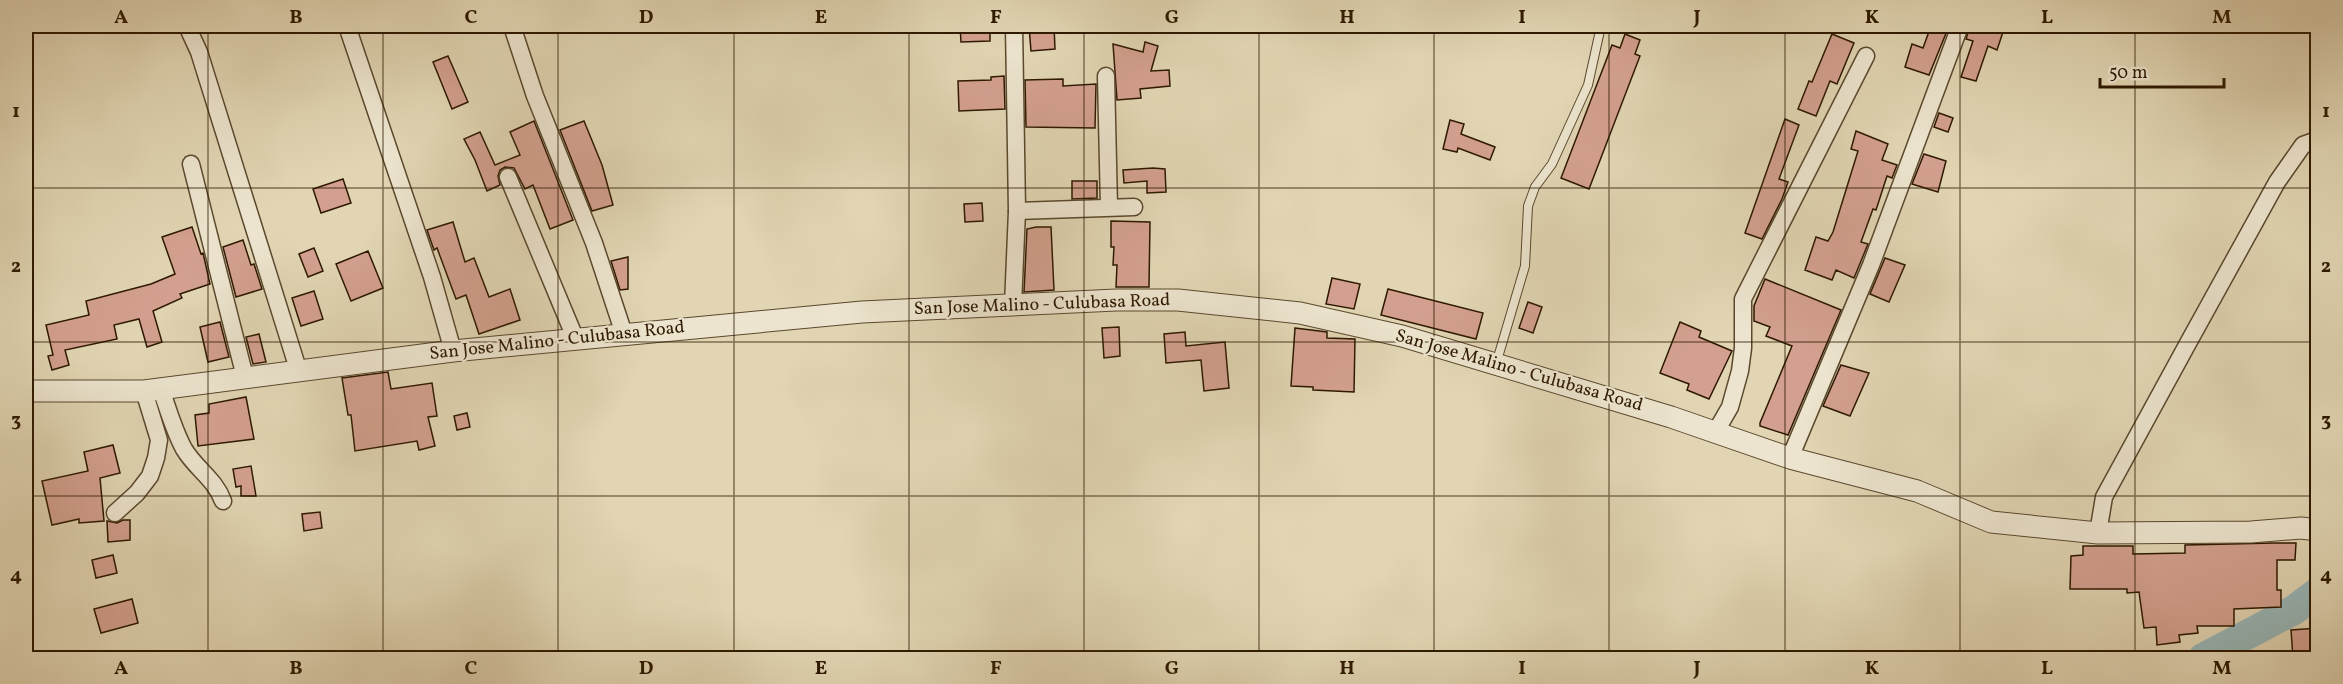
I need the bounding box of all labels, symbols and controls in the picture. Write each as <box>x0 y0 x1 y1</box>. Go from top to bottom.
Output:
text: A <box>114 4 128 32</box>
text: B <box>289 4 303 32</box>
text: C <box>465 4 478 32</box>
text: D <box>639 4 653 32</box>
text: E <box>815 4 827 32</box>
text: F <box>990 4 1002 32</box>
text: G <box>1165 4 1179 32</box>
text: H <box>1339 4 1355 32</box>
text: I <box>1518 4 1526 32</box>
text: J <box>1692 4 1701 32</box>
text: K <box>1865 4 1880 32</box>
text: L <box>2041 4 2053 32</box>
text: M <box>2212 4 2232 32</box>
scale bar <box>2100 51 2224 89</box>
text: 50 m <box>2109 61 2148 86</box>
text: 1 <box>12 98 20 126</box>
text: 1 <box>2322 98 2330 126</box>
text: 2 <box>11 253 21 281</box>
text: 2 <box>2321 253 2331 281</box>
street label: San Jose Malino - Culubasa Road <box>913 288 1171 322</box>
street label: San Jose Malino - Culubasa Road <box>428 315 686 367</box>
street label: San Jose Malino - Culubasa Road <box>1392 324 1646 418</box>
text: 3 <box>11 407 21 435</box>
text: 3 <box>2321 407 2331 435</box>
text: 4 <box>10 562 22 590</box>
text: 4 <box>2320 562 2332 590</box>
text: A <box>114 655 128 683</box>
text: B <box>289 655 303 683</box>
text: C <box>465 655 478 683</box>
text: D <box>639 655 653 683</box>
text: E <box>815 655 827 683</box>
text: F <box>990 655 1002 683</box>
text: G <box>1165 655 1179 683</box>
text: H <box>1339 655 1355 683</box>
text: I <box>1518 655 1526 683</box>
text: J <box>1692 655 1701 683</box>
text: K <box>1865 655 1880 683</box>
text: L <box>2041 655 2053 683</box>
text: M <box>2212 655 2232 683</box>

